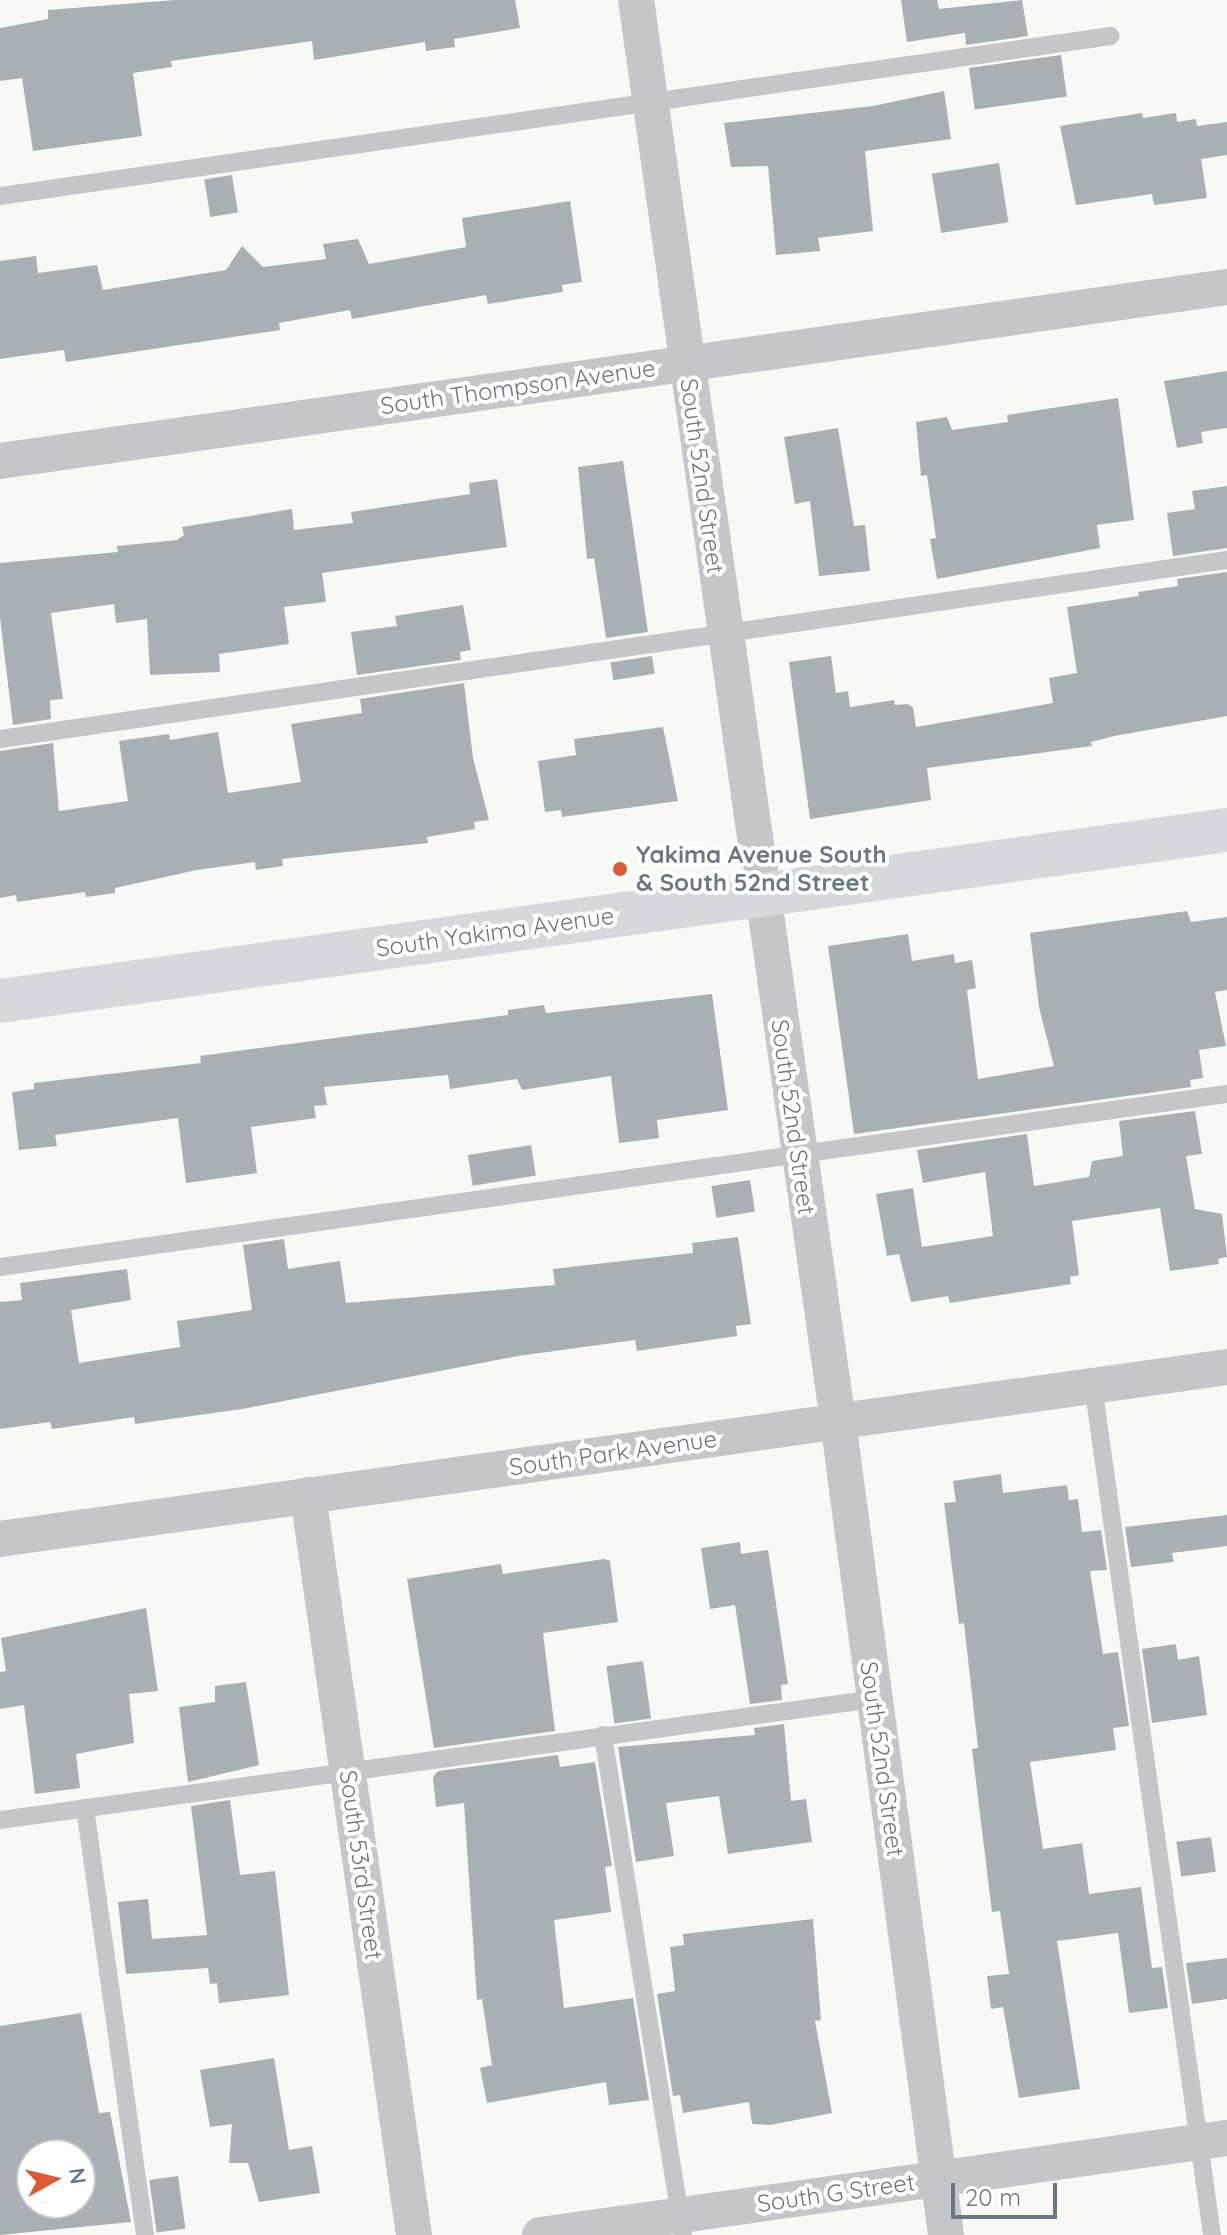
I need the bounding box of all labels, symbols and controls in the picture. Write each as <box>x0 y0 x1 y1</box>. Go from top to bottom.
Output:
street label: South Thompson Avenue <box>379 353 657 421</box>
street label: South 52nd Street <box>674 377 730 575</box>
place label: Yakima Avenue South & South 52nd Street <box>636 841 887 897</box>
marker: Yakima Avenue South & South 52nd Street <box>611 860 629 878</box>
street label: South Yakima Avenue <box>374 901 616 963</box>
street label: South 52nd Street <box>765 1018 821 1216</box>
street label: South Park Avenue <box>507 1424 719 1482</box>
street label: South 52nd Street <box>854 1660 910 1858</box>
street label: South 53rd Street <box>333 1768 389 1962</box>
north arrow <box>16 2139 96 2219</box>
text: N <box>63 2166 93 2186</box>
scale bar <box>955 2167 1061 2217</box>
street label: South G Street <box>755 2168 917 2218</box>
text: 20 m <box>965 2182 1021 2212</box>

